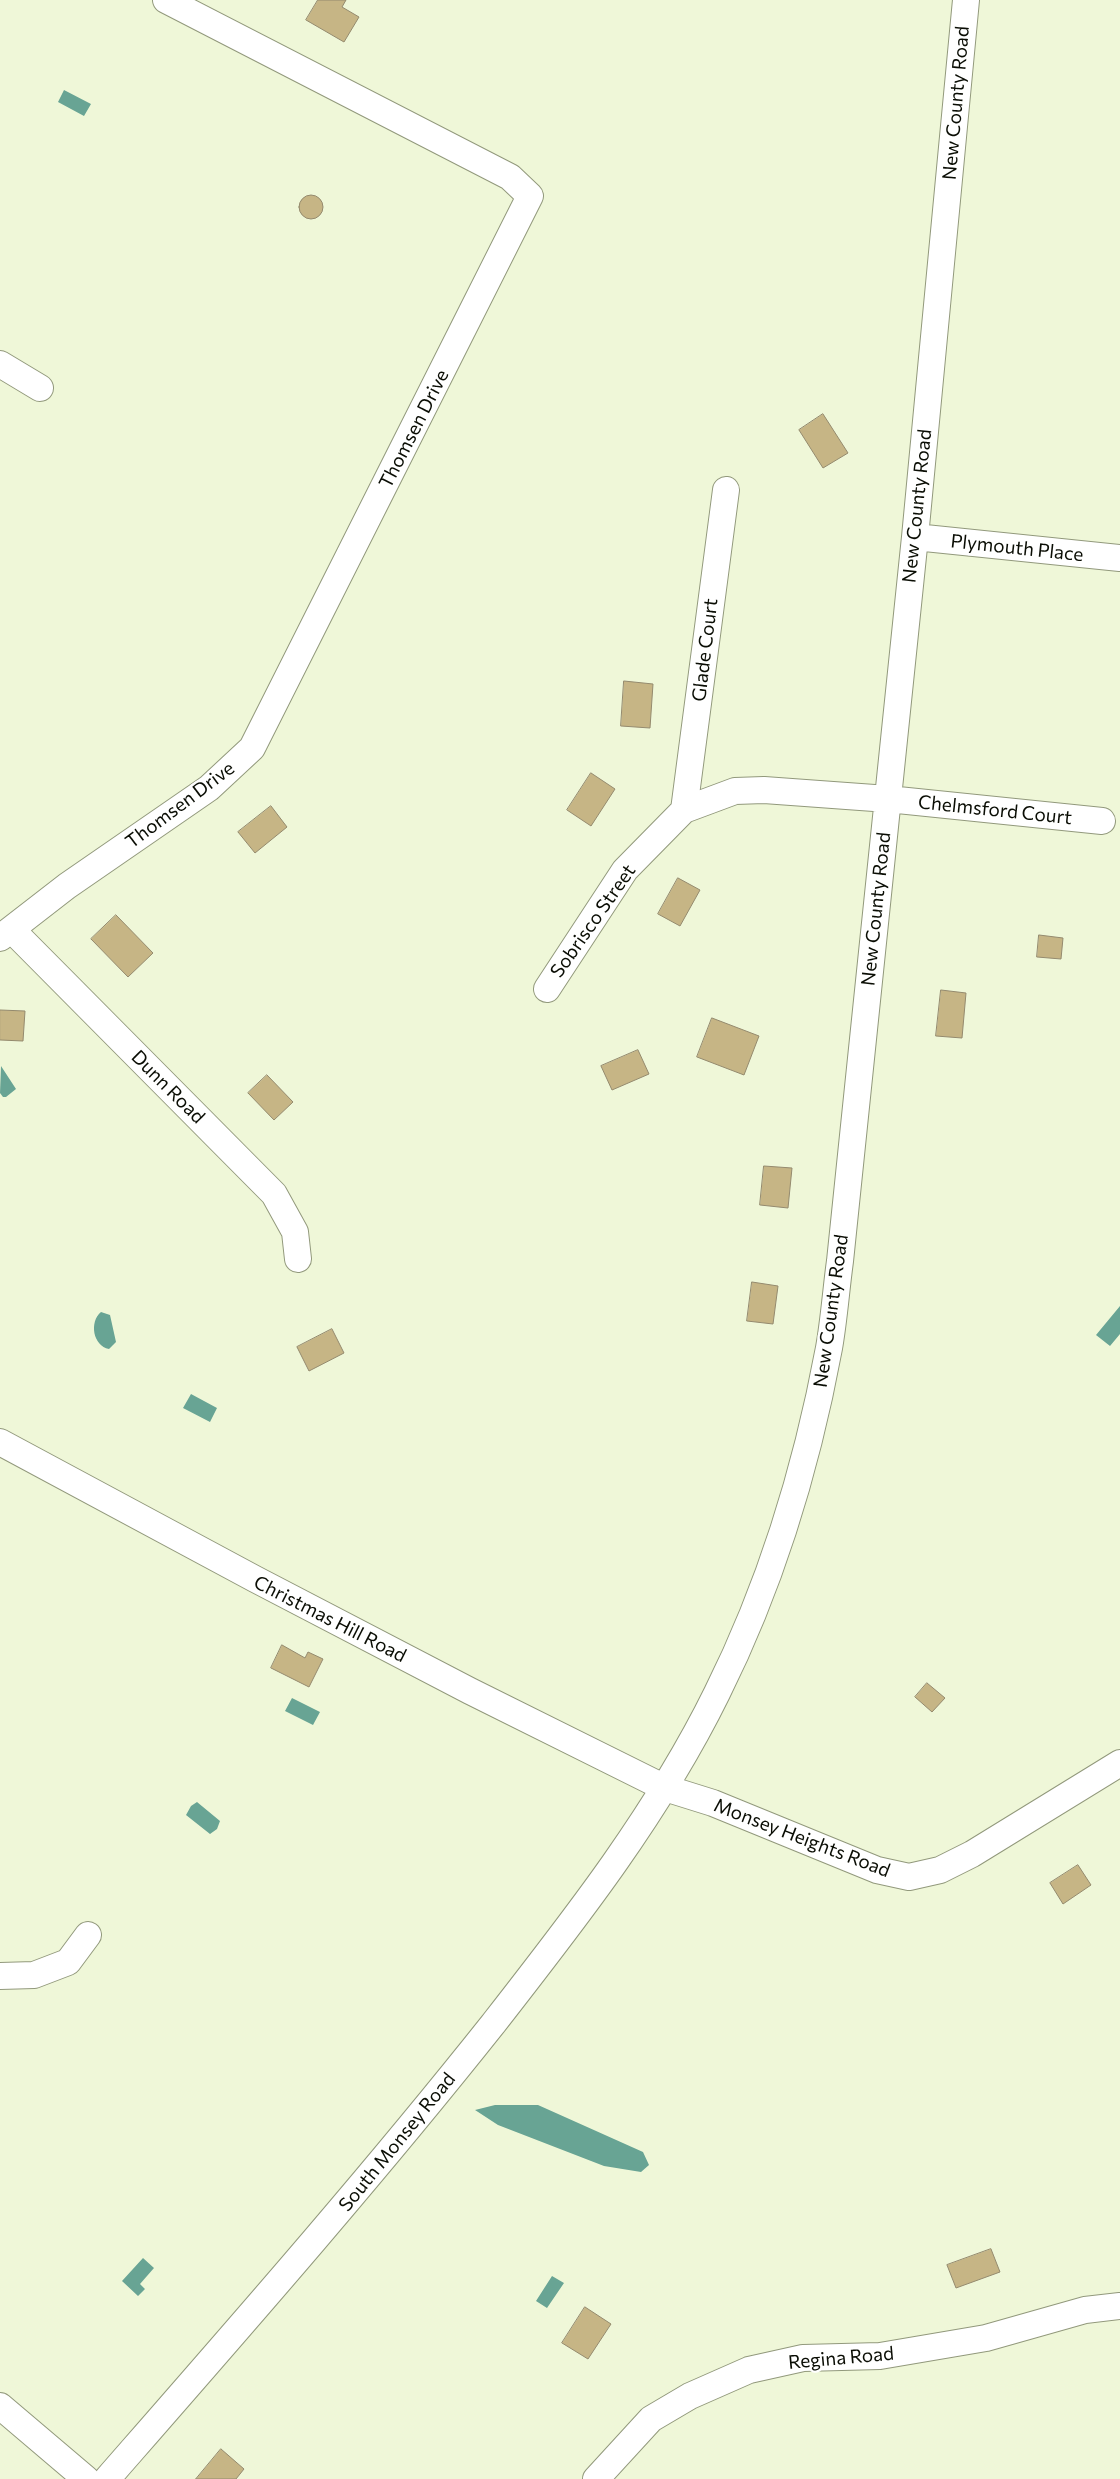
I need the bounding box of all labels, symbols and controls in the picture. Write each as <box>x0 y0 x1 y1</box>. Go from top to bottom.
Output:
street label: New County Road <box>938 25 974 181</box>
street label: Thomsen Drive <box>374 366 454 492</box>
street label: New County Road <box>898 428 936 584</box>
street label: Plymouth Place <box>949 530 1085 566</box>
street label: Glade Court <box>687 597 723 703</box>
street label: Thomsen Drive <box>121 757 239 853</box>
street label: Chelmsford Court <box>917 791 1073 829</box>
street label: New County Road <box>857 831 895 987</box>
street label: Sobrisco Street <box>546 860 640 982</box>
street label: Dunn Road <box>127 1046 209 1128</box>
street label: New County Road <box>809 1233 853 1389</box>
street label: Christmas Hill Road <box>250 1571 410 1667</box>
street label: Monsey Heights Road <box>711 1794 893 1882</box>
street label: South Monsey Road <box>334 2068 460 2216</box>
street label: Regina Road <box>787 2342 895 2374</box>

